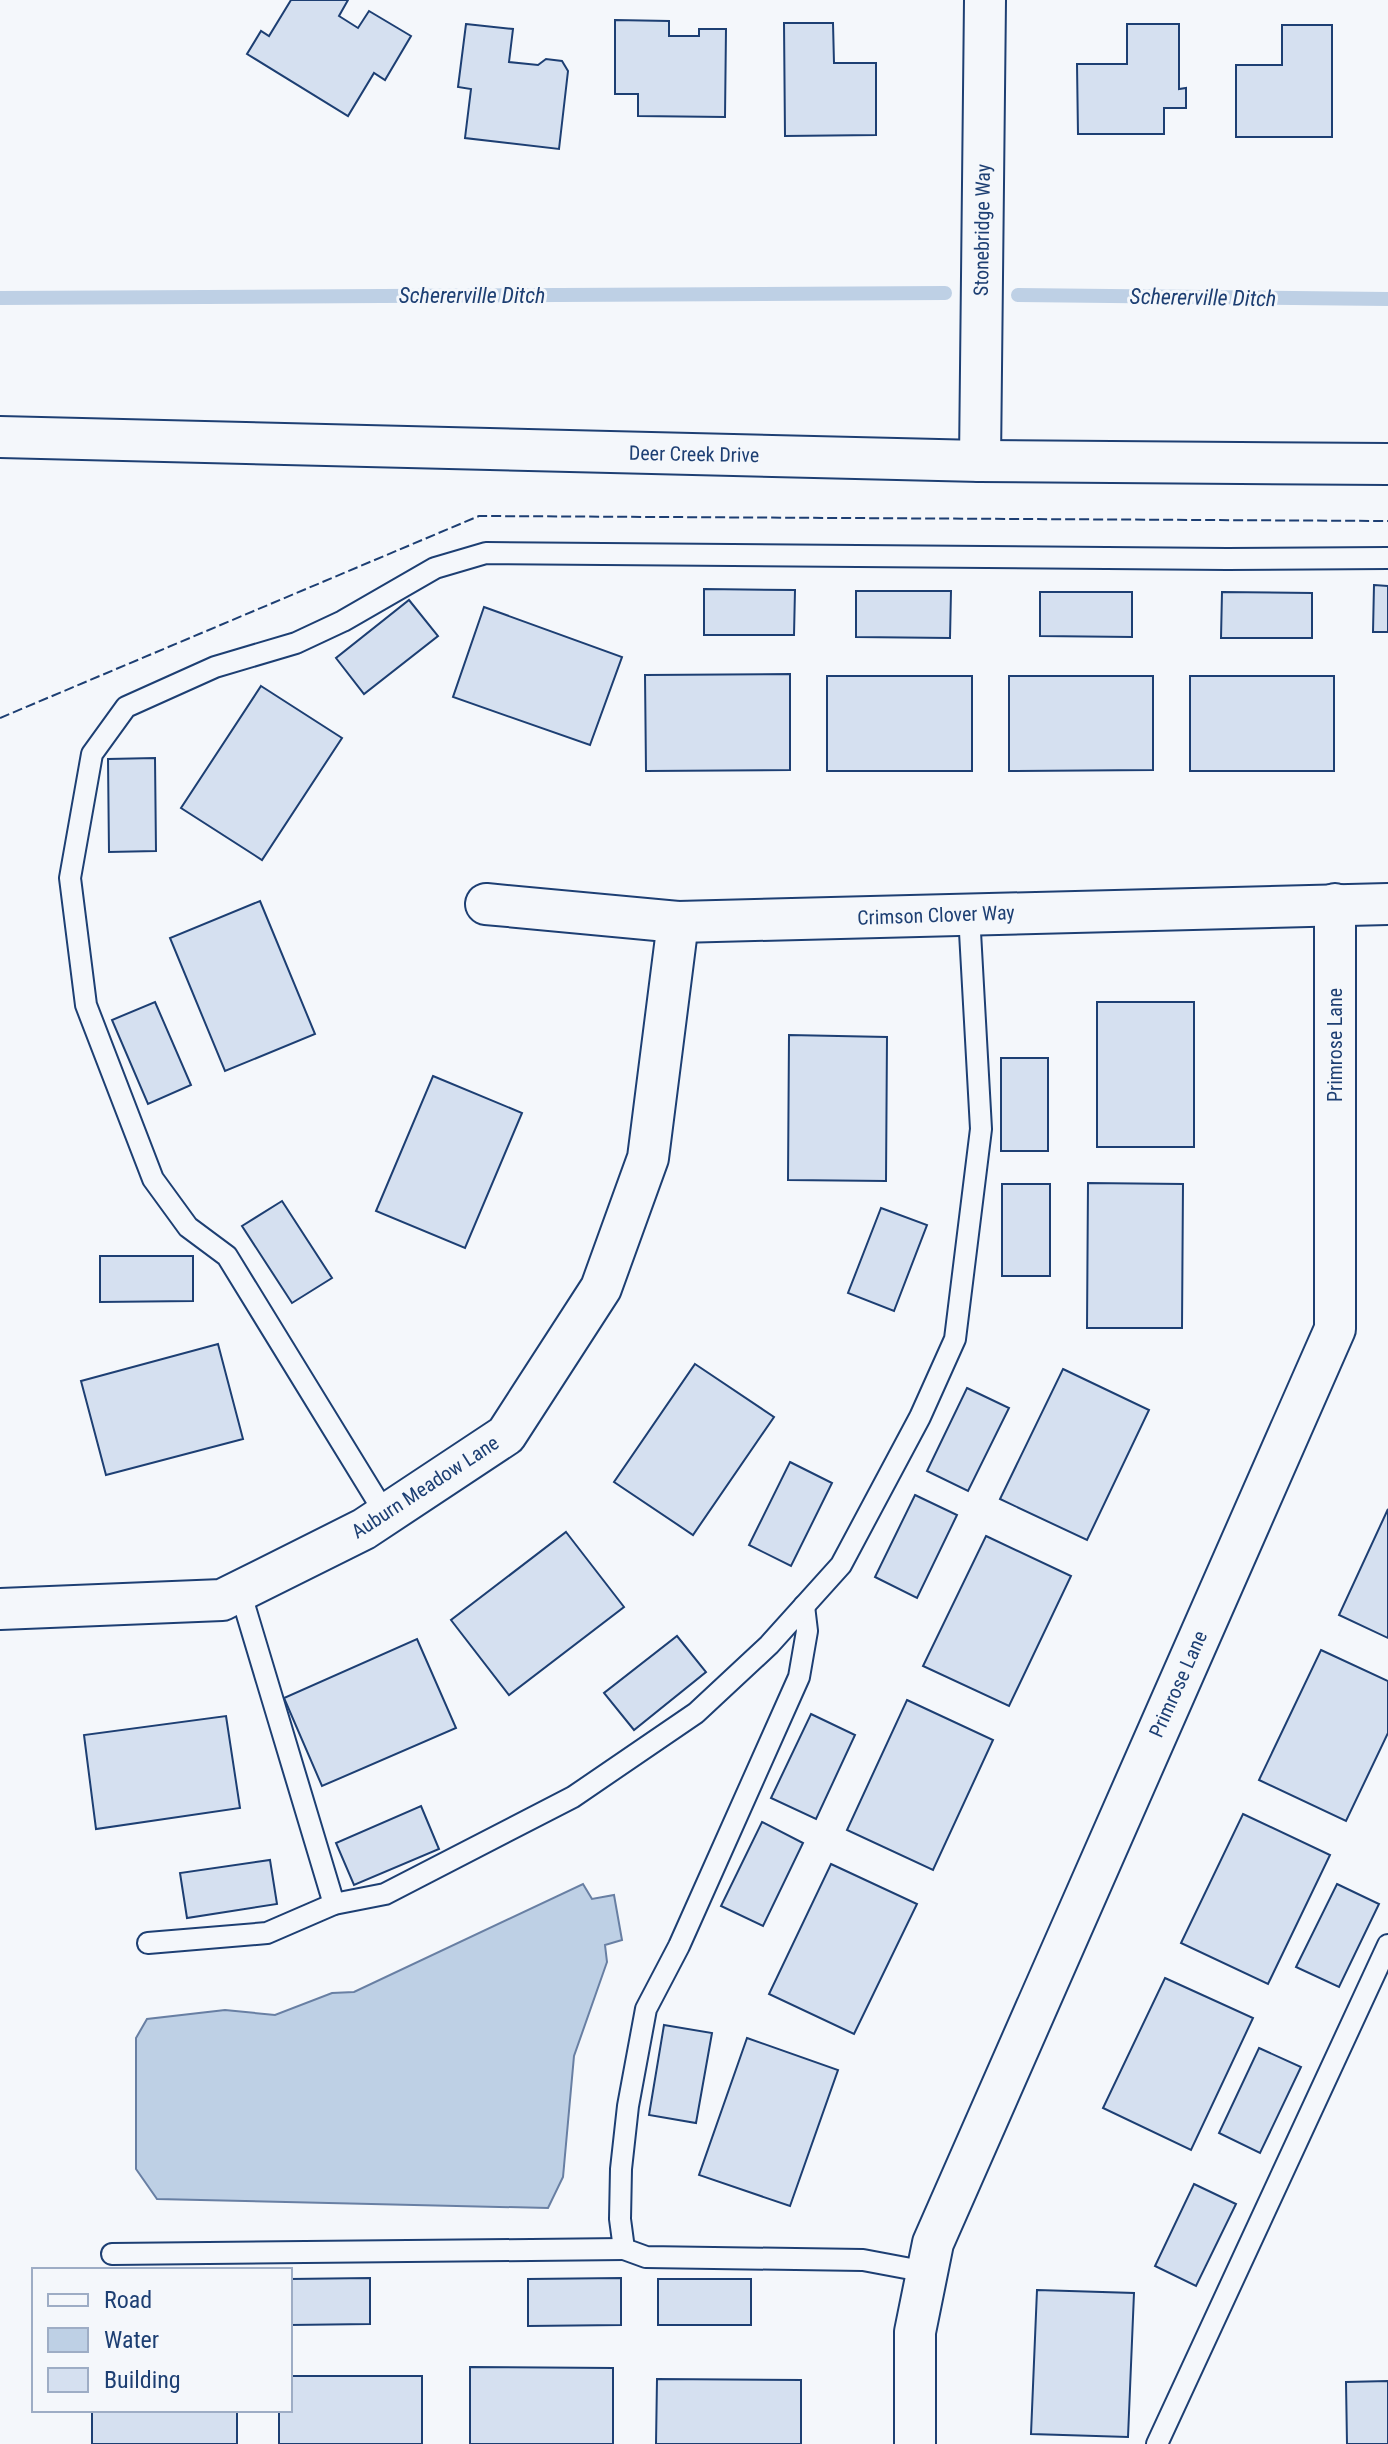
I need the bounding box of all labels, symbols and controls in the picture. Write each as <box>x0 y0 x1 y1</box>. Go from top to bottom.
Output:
street label: Stonebridge Way <box>969 164 995 296</box>
water label: Schererville Ditch <box>399 283 545 308</box>
water label: Schererville Ditch <box>1129 284 1277 311</box>
street label: Deer Creek Drive <box>629 441 759 467</box>
street label: Crimson Clover Way <box>857 900 1015 930</box>
street label: Primrose Lane <box>1323 988 1347 1102</box>
street label: Auburn Meadow Lane <box>347 1430 503 1544</box>
street label: Primrose Lane <box>1144 1627 1212 1741</box>
legend <box>32 2268 292 2412</box>
text: Road <box>104 2286 152 2314</box>
text: Water <box>104 2326 159 2354</box>
text: Building <box>104 2366 181 2394</box>

